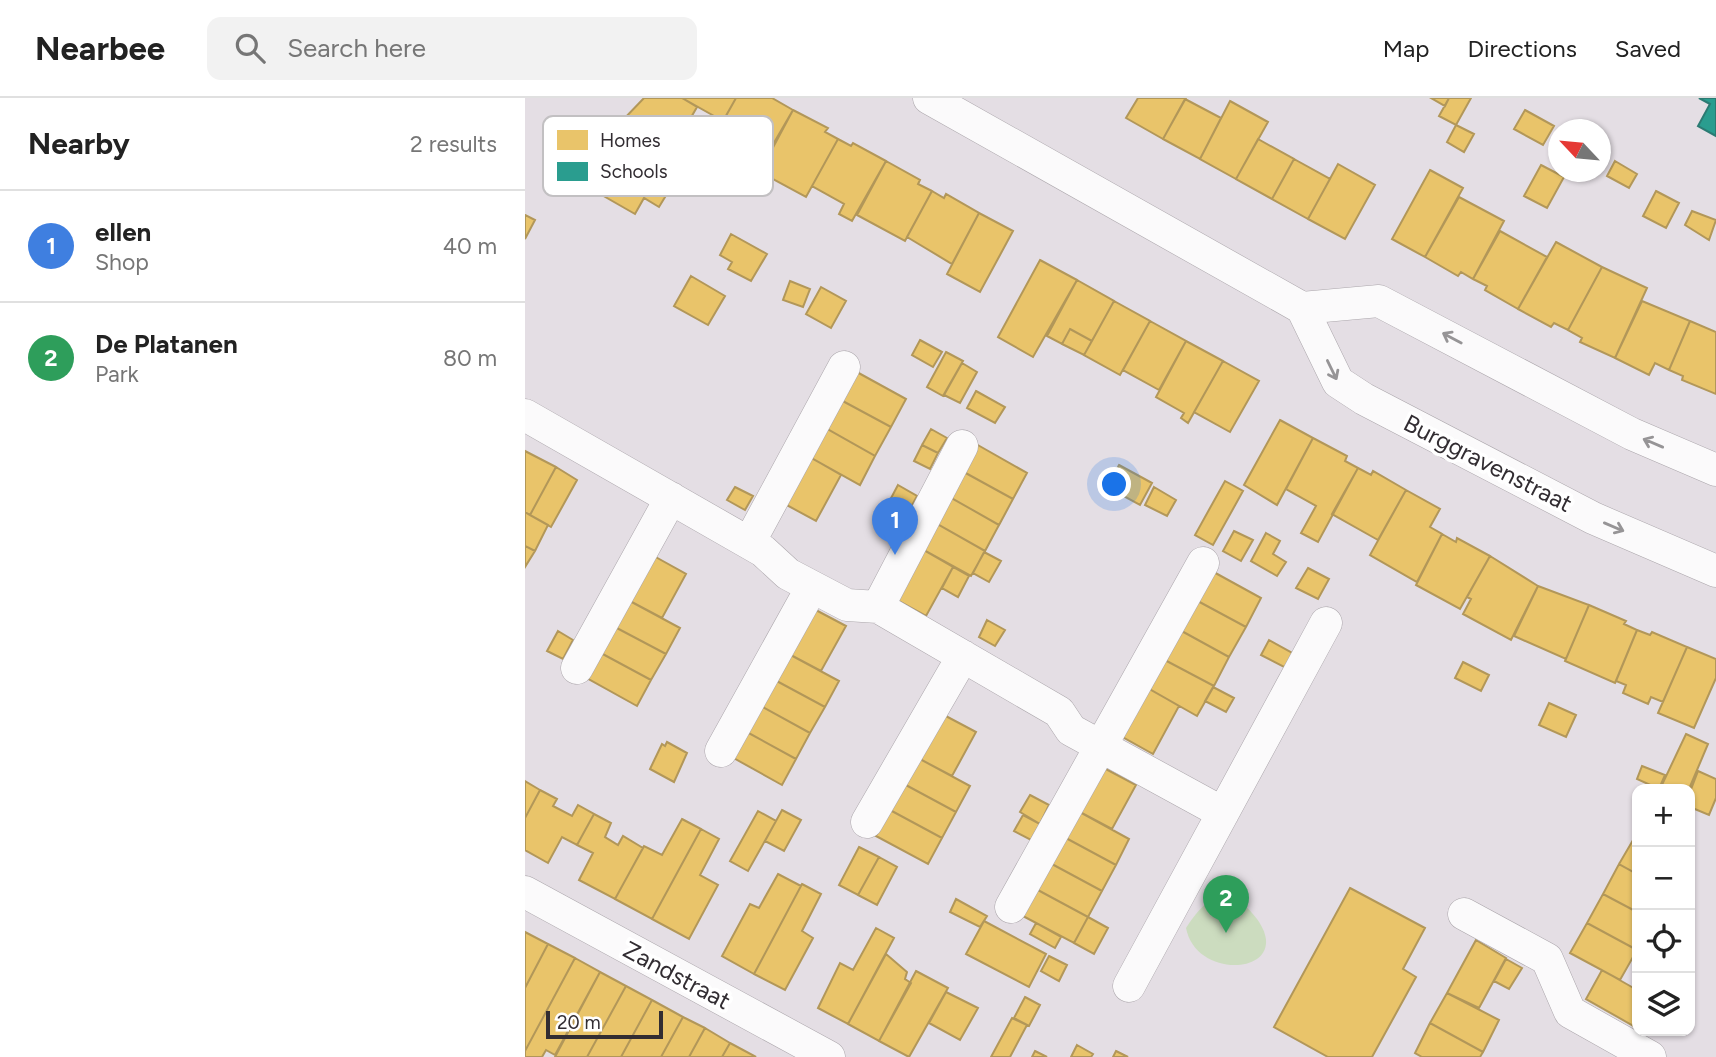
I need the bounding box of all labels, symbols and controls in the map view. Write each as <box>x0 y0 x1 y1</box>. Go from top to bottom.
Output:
search box <box>207 17 697 80</box>
text: Nearbee <box>35 29 165 68</box>
icon: search <box>231 29 269 67</box>
text: Search here <box>287 32 426 64</box>
text: Map <box>1383 34 1429 63</box>
text: Directions <box>1467 34 1577 63</box>
text: Saved <box>1615 34 1681 63</box>
legend <box>543 116 773 196</box>
north arrow <box>1548 119 1611 182</box>
text: Nearby <box>28 125 130 162</box>
text: Homes <box>600 129 661 152</box>
text: 2 results <box>410 130 497 158</box>
text: Schools <box>600 160 668 183</box>
text: ellen <box>95 216 151 248</box>
text: 1 <box>46 232 56 260</box>
text: 40 m <box>443 232 497 260</box>
text: Shop <box>95 248 149 276</box>
text: De Platanen <box>95 328 238 360</box>
one-way arrow <box>1442 331 1462 345</box>
text: 2 <box>44 344 58 372</box>
text: 80 m <box>443 344 497 372</box>
one-way arrow <box>1325 359 1339 380</box>
text: Park <box>95 360 139 388</box>
street label: Burggravenstraat <box>1399 408 1577 518</box>
one-way arrow <box>1643 436 1665 449</box>
your location <box>1097 467 1131 501</box>
pin: 1 <box>872 497 918 555</box>
one-way arrow <box>1603 521 1624 534</box>
map controls <box>1632 784 1695 1036</box>
button: + <box>1632 784 1695 847</box>
button: − <box>1632 847 1695 910</box>
pin: 2 <box>1203 875 1249 933</box>
button: locate <box>1632 910 1695 973</box>
street label: Zandstraat <box>619 935 735 1015</box>
button: layers <box>1632 973 1695 1036</box>
scale bar <box>546 1008 663 1040</box>
text: 20 m <box>557 1011 601 1034</box>

